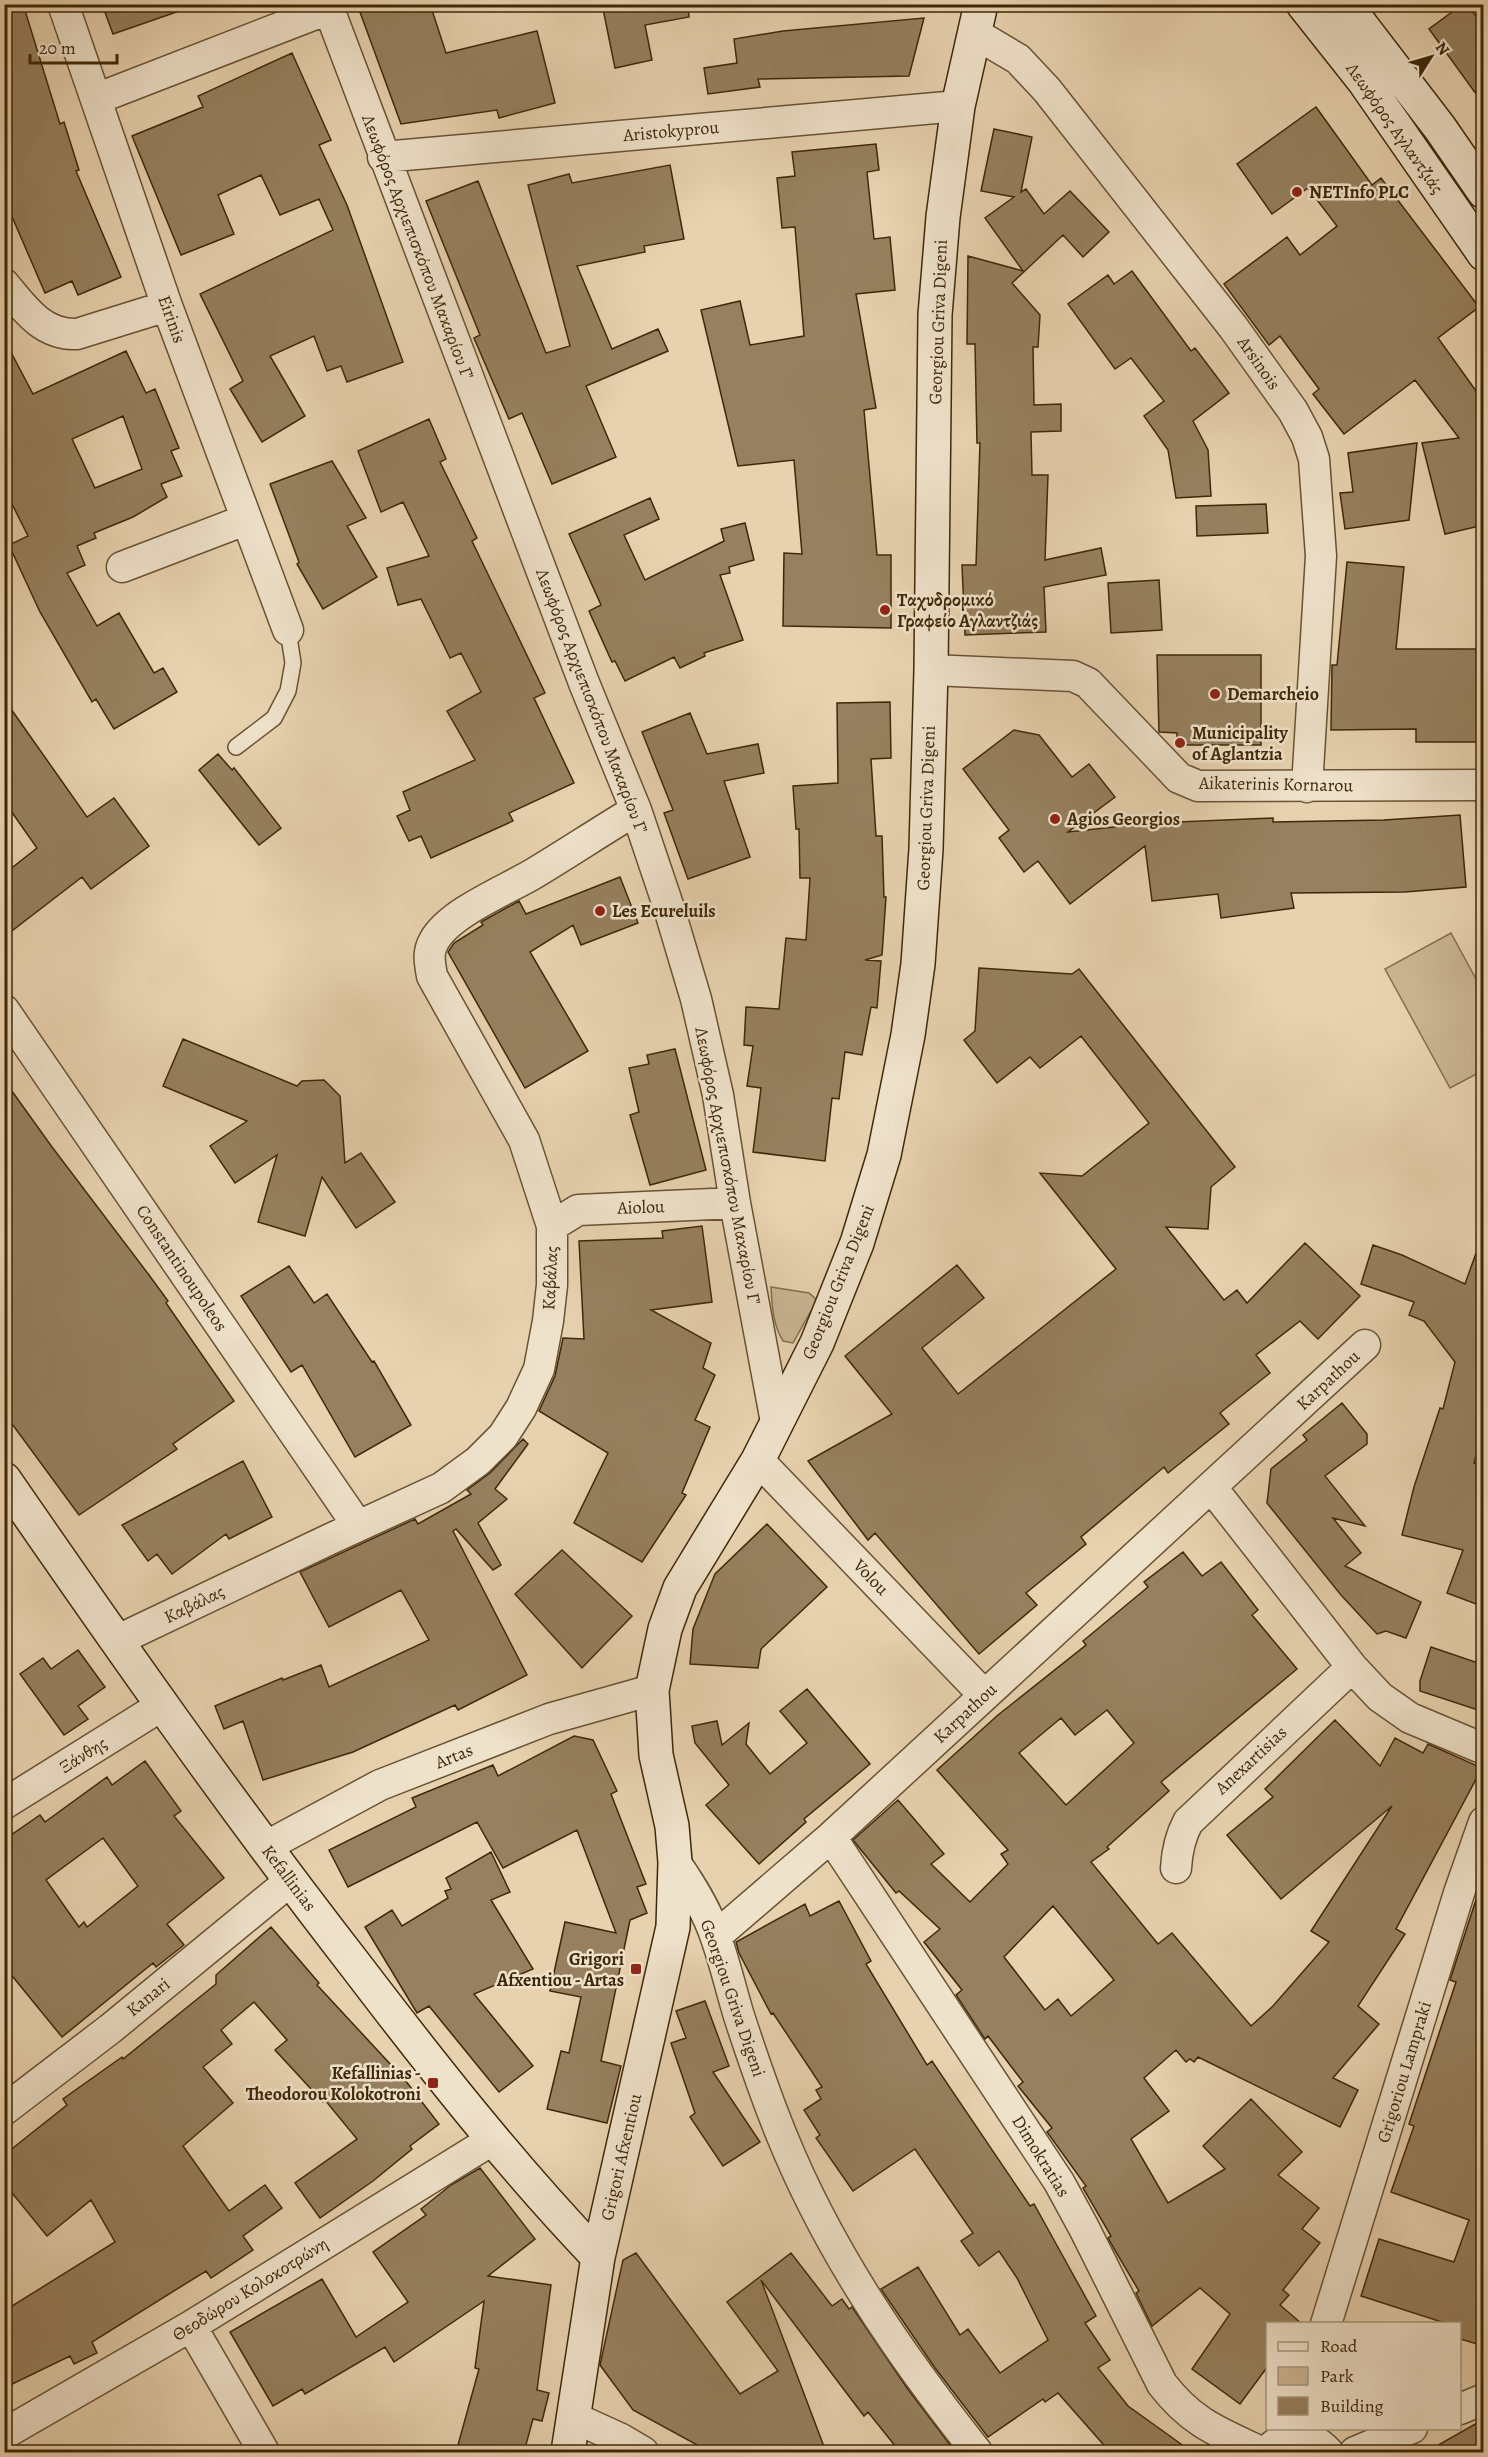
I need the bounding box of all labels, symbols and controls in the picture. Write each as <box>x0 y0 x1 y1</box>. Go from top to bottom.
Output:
scale bar <box>30 27 117 65</box>
north arrow <box>1401 27 1461 87</box>
text: 20 m <box>39 36 76 60</box>
text: N <box>1430 37 1455 60</box>
street label: Λεωφόρος Αγλαντζιάς <box>1340 57 1449 198</box>
street label: Λεωφόρος Αρχιεπισκόπου Μακαρίου Γ' <box>356 110 480 383</box>
street label: Aristokyprou <box>621 115 720 147</box>
place label: NETInfo PLC <box>1309 180 1409 204</box>
marker: NETInfo PLC <box>1290 185 1304 199</box>
street label: Georgiou Griva Digeni <box>923 239 953 405</box>
street label: Eirinis <box>152 292 192 346</box>
street label: Arsinois <box>1231 331 1286 395</box>
street label: Λεωφόρος Αρχιεπισκόπου Μακαρίου Γ' <box>530 564 654 837</box>
place label: Ταχυδρομικό Γραφείο Αγλαντζιάς <box>897 588 1038 633</box>
marker: Ταχυδρομικό Γραφείο Αγλαντζιάς <box>878 603 892 617</box>
place label: Demarcheio <box>1227 682 1319 706</box>
marker: Demarcheio <box>1208 687 1222 701</box>
place label: Municipality of Aglantzia <box>1192 721 1288 766</box>
street label: Georgiou Griva Digeni <box>911 725 941 891</box>
marker: Municipality of Aglantzia <box>1173 736 1187 750</box>
street label: Aikaterinis Kornarou <box>1198 771 1354 797</box>
place label: Agios Georgios <box>1066 807 1180 831</box>
marker: Agios Georgios <box>1048 812 1062 826</box>
place label: Les Ecureluils <box>612 899 716 923</box>
marker: Les Ecureluils <box>593 904 607 918</box>
street label: Λεωφόρος Αρχιεπισκόπου Μακαρίου Γ' <box>689 1024 767 1307</box>
street label: Aiolou <box>616 1194 665 1220</box>
street label: Constantinoupoleos <box>131 1200 233 1336</box>
street label: Georgiou Griva Digeni <box>796 1201 880 1363</box>
street label: Καβάλας <box>536 1245 564 1311</box>
street label: Karpathou <box>1291 1344 1365 1416</box>
street label: Volou <box>847 1553 894 1601</box>
street label: Καβάλας <box>160 1579 228 1629</box>
street label: Karpathou <box>928 1677 1002 1749</box>
street label: Anexartisias <box>1209 1720 1292 1800</box>
street label: Ξάνθης <box>55 1731 111 1779</box>
street label: Artas <box>431 1738 476 1775</box>
street label: Kefallinias <box>256 1840 322 1916</box>
street label: Georgiou Griva Digeni <box>695 1916 771 2080</box>
place label: Grigori Afxentiou - Artas <box>496 1947 624 1992</box>
marker: Grigori Afxentiou - Artas <box>629 1962 643 1976</box>
street label: Kanari <box>121 1972 175 2022</box>
street label: Grigoriou Lampraki <box>1371 1998 1437 2146</box>
place label: Kefallinias - Theodorou Kolokotroni <box>246 2061 421 2106</box>
marker: Kefallinias - Theodorou Kolokotroni <box>426 2076 440 2090</box>
street label: Grigori Afxentiou <box>595 2091 647 2223</box>
street label: Dimokratias <box>1006 2110 1076 2202</box>
street label: Θεοδώρου Κολοκοτρώνη <box>168 2231 332 2347</box>
legend <box>1266 2322 1461 2430</box>
text: Road <box>1320 2334 1358 2358</box>
text: Park <box>1320 2364 1354 2388</box>
text: Building <box>1320 2394 1384 2418</box>

